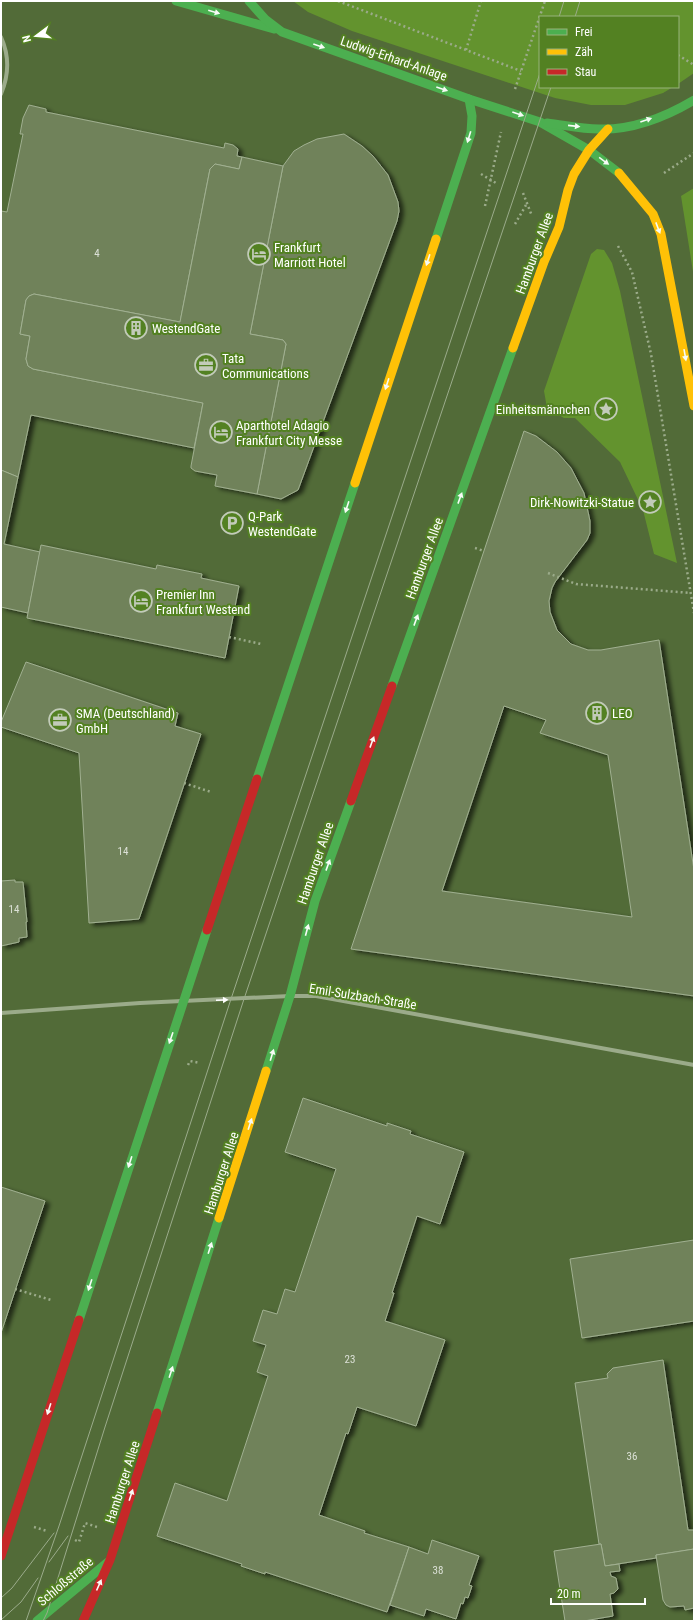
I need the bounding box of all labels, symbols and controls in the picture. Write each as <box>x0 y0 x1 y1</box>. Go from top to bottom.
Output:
one-way arrow <box>208 9 220 15</box>
north arrow <box>16 16 56 56</box>
legend <box>539 16 679 88</box>
text: Frei <box>575 25 593 39</box>
text: N <box>20 33 34 44</box>
street label: Ludwig-Erhard-Anlage <box>339 33 449 84</box>
one-way arrow <box>313 43 325 49</box>
text: Zäh <box>575 45 593 59</box>
text: Stau <box>575 65 597 79</box>
one-way arrow <box>436 86 448 92</box>
one-way arrow <box>512 112 524 118</box>
one-way arrow <box>641 117 653 123</box>
one-way arrow <box>568 123 580 130</box>
one-way arrow <box>466 131 472 143</box>
one-way arrow <box>599 156 610 165</box>
street label: Hamburger Allee <box>513 210 556 296</box>
one-way arrow <box>656 223 662 235</box>
place label: Frankfurt Marriott Hotel <box>274 240 346 270</box>
hotel icon: Frankfurt Marriott Hotel <box>246 241 272 267</box>
house number: 4 <box>94 247 100 260</box>
one-way arrow <box>425 255 431 267</box>
building icon: WestendGate <box>123 315 149 341</box>
place label: WestendGate <box>152 321 220 336</box>
one-way arrow <box>682 349 688 362</box>
place label: Tata Communications <box>222 351 309 381</box>
office icon: Tata Communications <box>193 352 219 378</box>
one-way arrow <box>384 378 390 390</box>
place icon: Einheitsmännchen <box>593 396 619 422</box>
place label: Einheitsmännchen <box>496 402 590 417</box>
place label: Aparthotel Adagio Frankfurt City Messe <box>236 418 342 448</box>
hotel icon: Aparthotel Adagio Frankfurt City Messe <box>208 419 234 445</box>
place icon: Dirk-Nowitzki-Statue <box>637 489 663 515</box>
one-way arrow <box>457 491 463 503</box>
place label: Dirk-Nowitzki-Statue <box>530 495 634 510</box>
one-way arrow <box>343 501 349 513</box>
place label: Q-Park WestendGate <box>248 509 316 539</box>
parking icon: Q-Park WestendGate <box>219 510 245 536</box>
street label: Hamburger Allee <box>403 515 446 601</box>
place label: Premier Inn Frankfurt Westend <box>156 587 250 617</box>
hotel icon: Premier Inn Frankfurt Westend <box>128 588 154 614</box>
one-way arrow <box>413 614 419 626</box>
building icon: LEO <box>584 700 610 726</box>
place label: SMA (Deutschland) GmbH <box>76 706 175 736</box>
place label: LEO <box>612 706 633 721</box>
office icon: SMA (Deutschland) GmbH <box>47 707 73 733</box>
one-way arrow <box>369 736 375 748</box>
street label: Hamburger Allee <box>294 820 337 906</box>
house number: 14 <box>118 845 129 858</box>
one-way arrow <box>326 858 332 870</box>
house number: 14 <box>9 903 20 916</box>
one-way arrow <box>304 924 310 936</box>
street label: Emil-Sulzbach-Straße <box>308 981 418 1012</box>
one-way arrow <box>216 996 228 1003</box>
one-way arrow <box>168 1032 174 1044</box>
one-way arrow <box>269 1048 275 1060</box>
one-way arrow <box>247 1118 253 1130</box>
street label: Hamburger Allee <box>201 1130 242 1216</box>
one-way arrow <box>127 1156 133 1168</box>
one-way arrow <box>207 1241 213 1253</box>
one-way arrow <box>86 1279 92 1291</box>
house number: 23 <box>345 1353 355 1366</box>
one-way arrow <box>168 1365 174 1377</box>
one-way arrow <box>46 1403 52 1415</box>
street label: Hamburger Allee <box>102 1439 143 1525</box>
house number: 36 <box>627 1450 637 1463</box>
one-way arrow <box>128 1489 134 1501</box>
street label: Schloßstraße <box>34 1554 96 1609</box>
house number: 38 <box>433 1564 443 1577</box>
one-way arrow <box>96 1580 102 1591</box>
scale bar <box>551 1580 645 1606</box>
text: 20 m <box>557 1587 581 1601</box>

